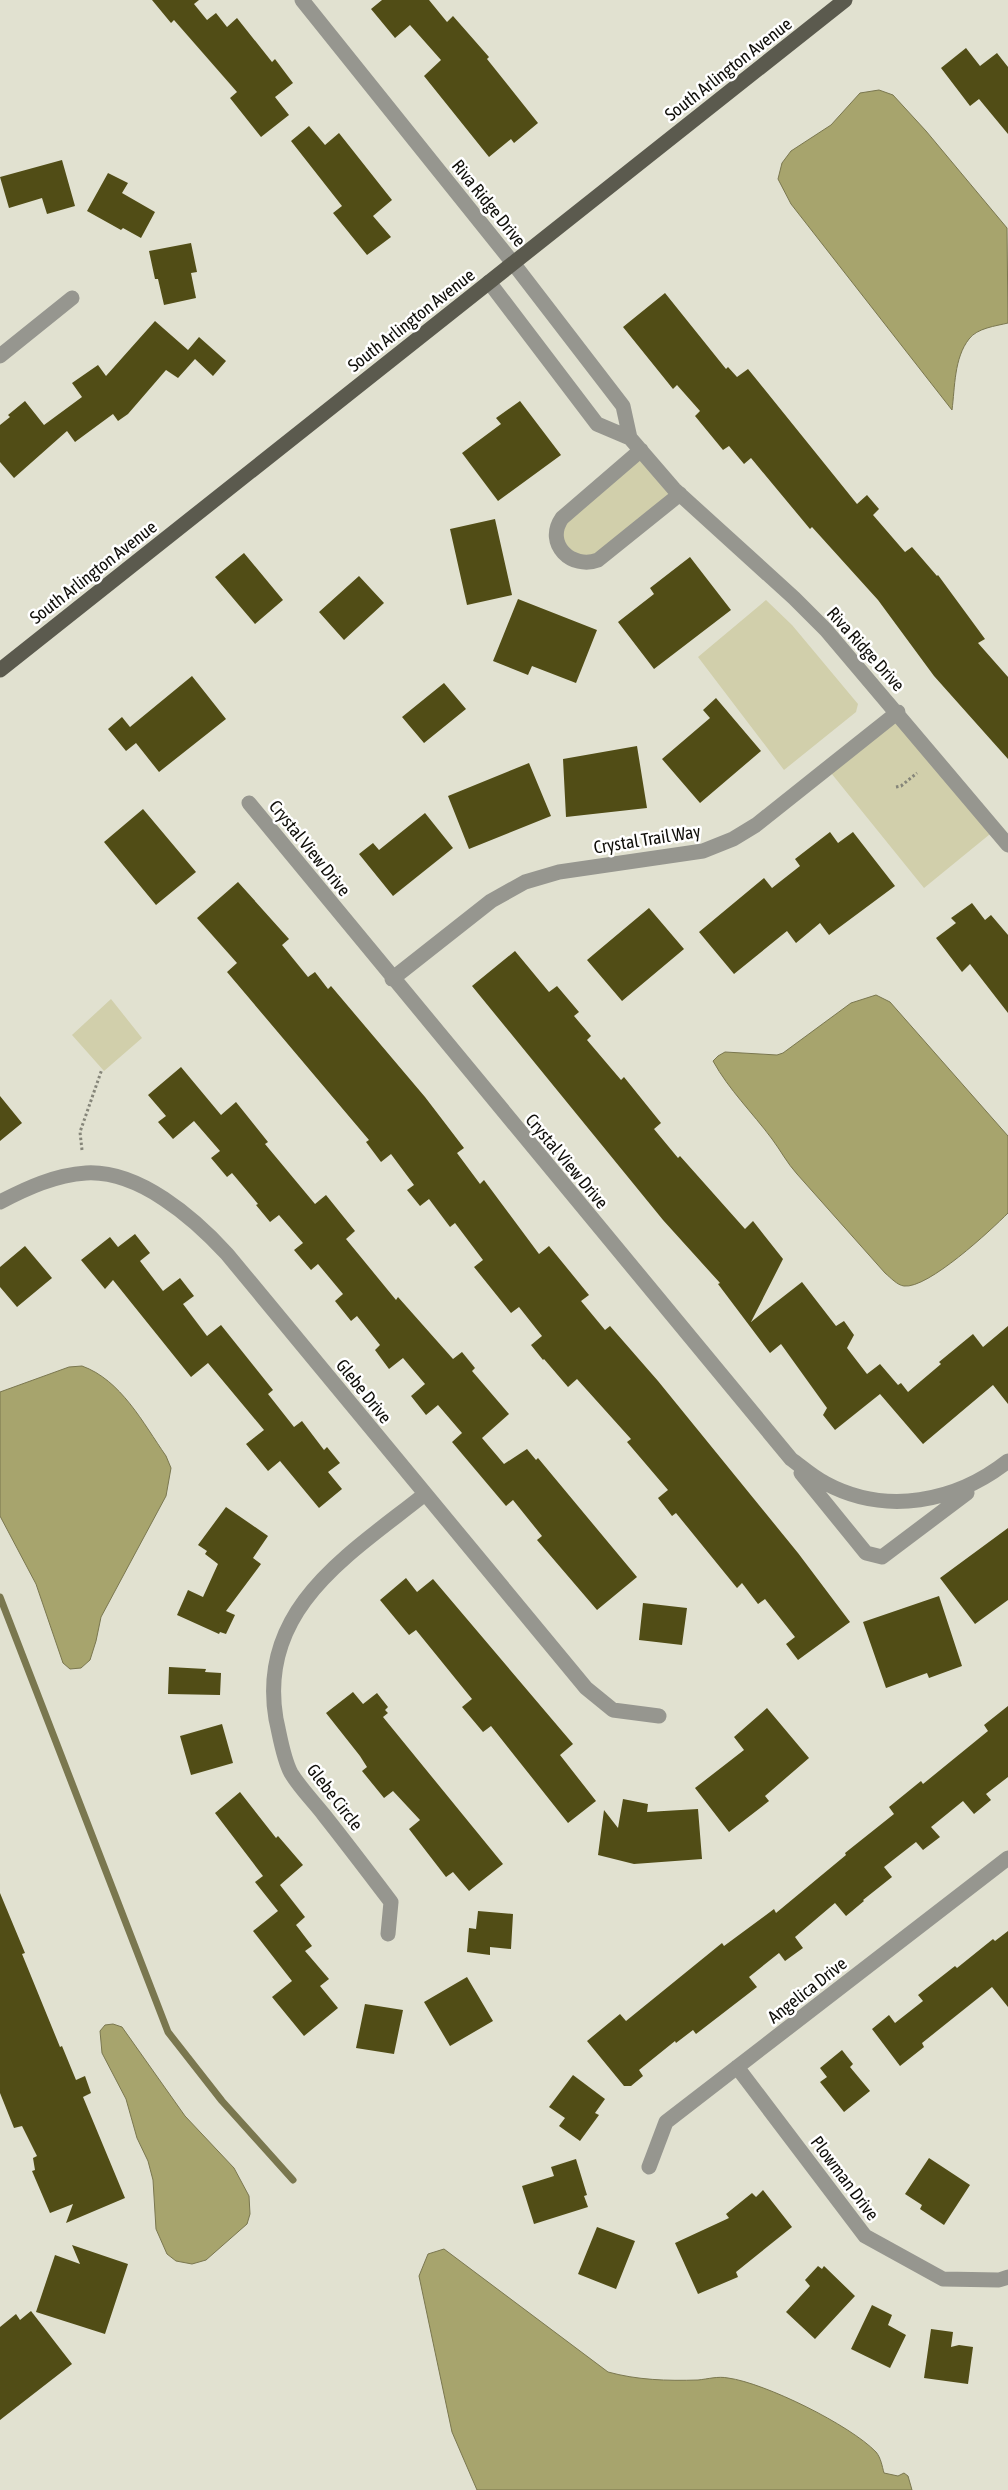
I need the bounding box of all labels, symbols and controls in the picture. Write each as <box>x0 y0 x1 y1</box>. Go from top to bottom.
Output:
street label: South Arlington Avenue <box>660 13 796 125</box>
street label: Riva Ridge Drive <box>448 155 530 251</box>
street label: South Arlington Avenue <box>343 264 479 376</box>
street label: South Arlington Avenue <box>25 516 161 628</box>
street label: Riva Ridge Drive <box>823 603 909 695</box>
street label: Crystal View Drive <box>265 796 355 900</box>
street label: Crystal Trail Way <box>592 820 702 858</box>
street label: Crystal View Drive <box>521 1109 613 1213</box>
street label: Glebe Drive <box>332 1355 396 1427</box>
street label: Glebe Circle <box>303 1760 367 1834</box>
street label: Angelica Drive <box>763 1953 851 2027</box>
street label: Plowman Drive <box>807 2132 883 2224</box>

